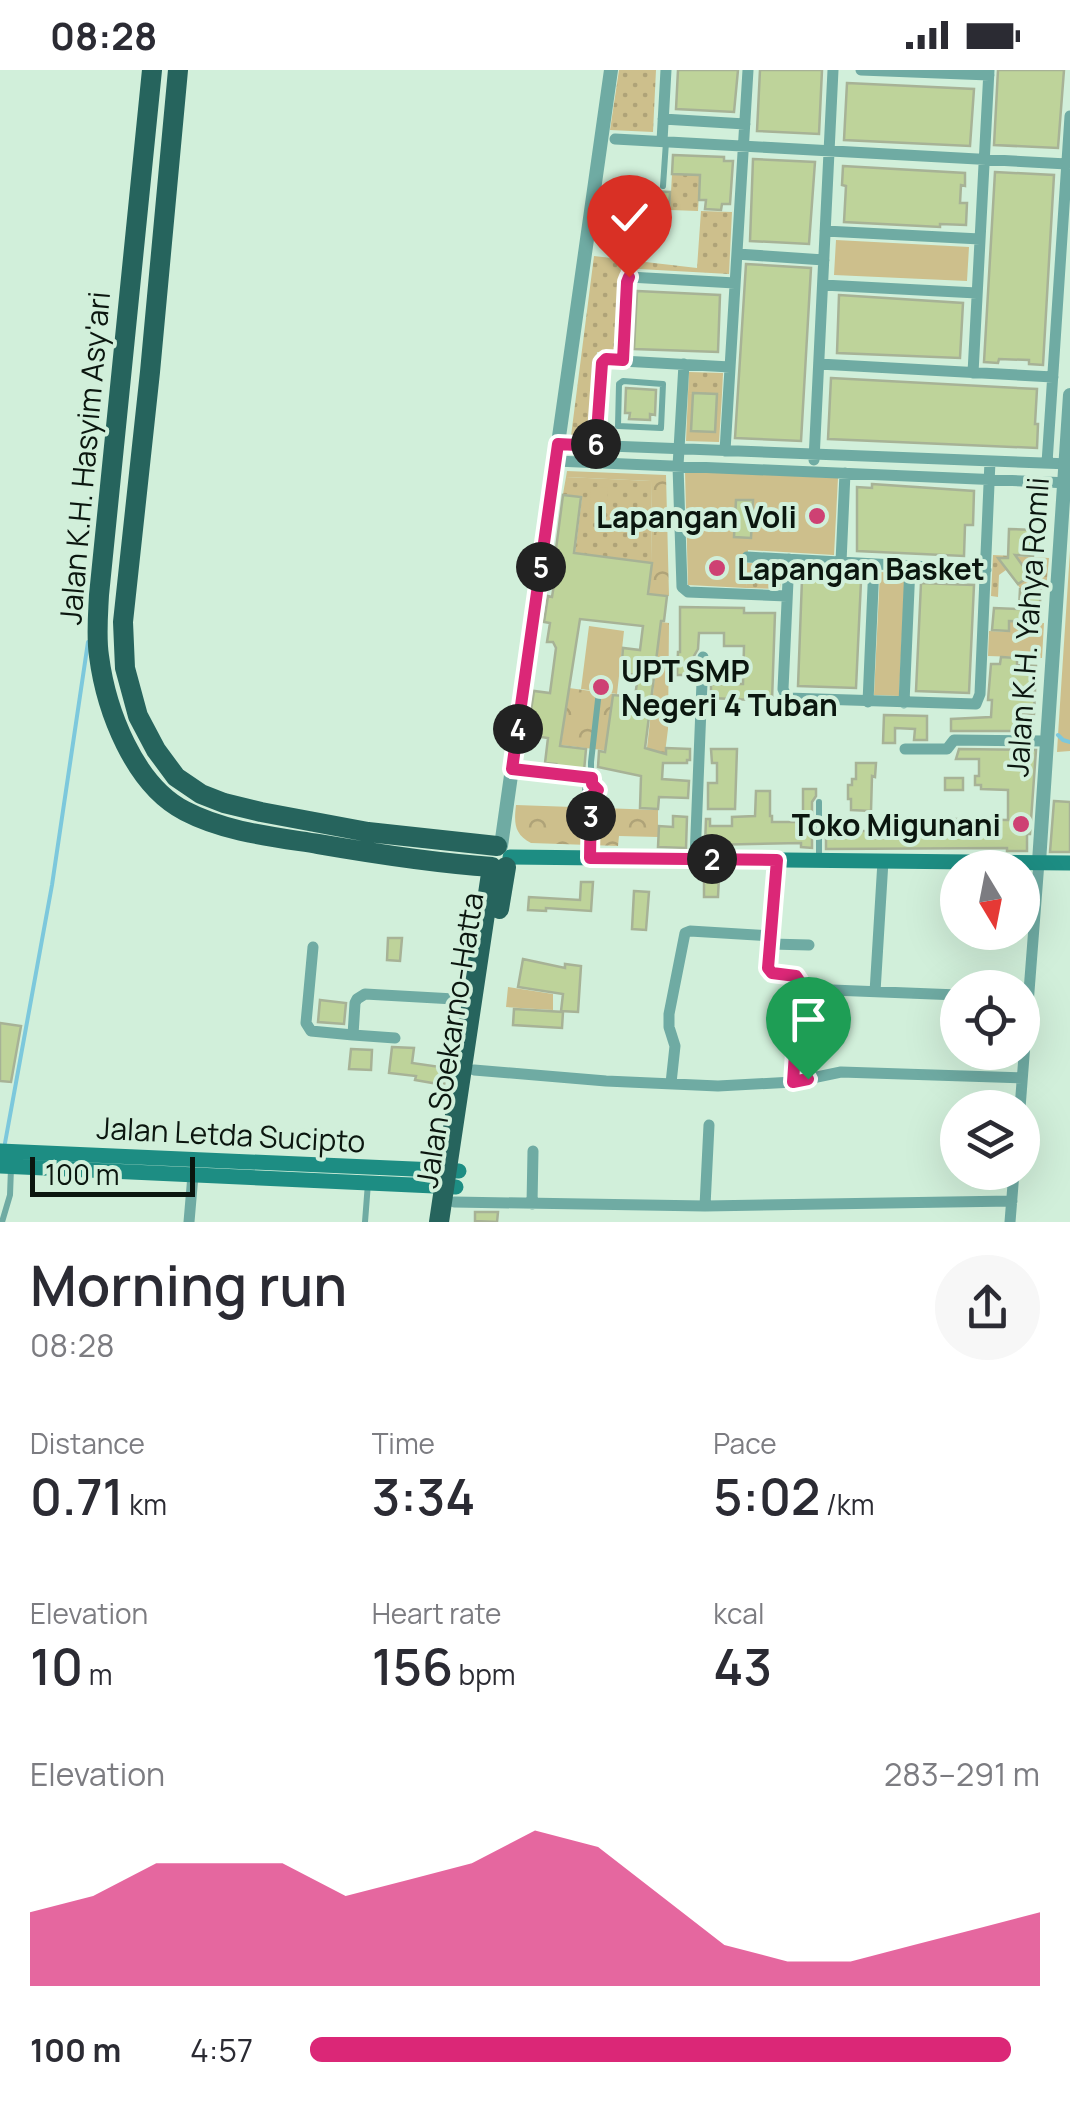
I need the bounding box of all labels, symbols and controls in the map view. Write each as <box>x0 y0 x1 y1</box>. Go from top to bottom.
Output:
text: 08:28 <box>50 9 157 61</box>
pin <box>587 175 672 278</box>
icon: check <box>602 190 657 245</box>
street label: Jalan K.H. Hasyim Asy'ari <box>49 290 119 626</box>
pin: 6 <box>571 419 621 469</box>
text: 6 <box>587 425 605 463</box>
street label: Jalan K.H. Yahya Romli <box>996 476 1058 778</box>
place label: Lapangan Voli <box>596 496 797 537</box>
marker: Lapangan Voli <box>806 505 828 527</box>
pin: 5 <box>516 542 566 592</box>
text: 5 <box>533 548 549 586</box>
place label: Lapangan Basket <box>737 548 985 589</box>
marker: Lapangan Basket <box>706 557 728 579</box>
place label: UPT SMP Negeri 4 Tuban <box>621 650 838 725</box>
marker: UPT SMP Negeri 4 Tuban <box>590 676 612 698</box>
pin: 4 <box>493 704 543 754</box>
text: 4 <box>509 710 527 748</box>
pin: 3 <box>566 791 616 841</box>
text: 3 <box>583 797 599 835</box>
place label: Toko Migunani <box>792 804 1001 845</box>
marker: Toko Migunani <box>1010 813 1032 835</box>
pin: 2 <box>687 834 737 884</box>
text: 2 <box>704 840 720 878</box>
north arrow <box>940 850 1040 950</box>
map controls <box>940 850 1040 1190</box>
street label: Jalan Soekarno-Hatta <box>405 889 493 1191</box>
button: locate <box>940 970 1040 1070</box>
pin <box>766 977 851 1080</box>
icon: arrive <box>781 992 836 1047</box>
button: layers <box>940 1090 1040 1190</box>
street label: Jalan Letda Sucipto <box>96 1106 366 1162</box>
scale bar <box>30 1152 195 1196</box>
text: 100 m <box>45 1155 119 1193</box>
text: Morning run <box>30 1247 347 1323</box>
button: share <box>935 1255 1040 1360</box>
text: 08:28 <box>30 1323 114 1367</box>
text: Distance <box>30 1424 145 1462</box>
text: Time <box>372 1424 435 1462</box>
text: Pace <box>713 1424 777 1462</box>
text: 0.71 <box>30 1462 124 1530</box>
text: 3:34 <box>372 1462 475 1530</box>
text: 5:02 <box>713 1462 820 1530</box>
text: km <box>124 1485 167 1523</box>
text: /km <box>820 1485 874 1523</box>
text: Elevation <box>30 1594 148 1632</box>
text: Heart rate <box>372 1594 501 1632</box>
text: kcal <box>713 1594 764 1632</box>
text: 10 <box>30 1632 83 1700</box>
text: 156 <box>372 1632 453 1700</box>
text: 43 <box>713 1632 772 1700</box>
text: m <box>83 1655 113 1693</box>
text: bpm <box>453 1655 516 1693</box>
text: Elevation <box>30 1752 165 1796</box>
text: 283–291 m <box>884 1752 1040 1796</box>
text: 100 m <box>30 2028 121 2072</box>
text: 4:57 <box>190 2028 253 2072</box>

